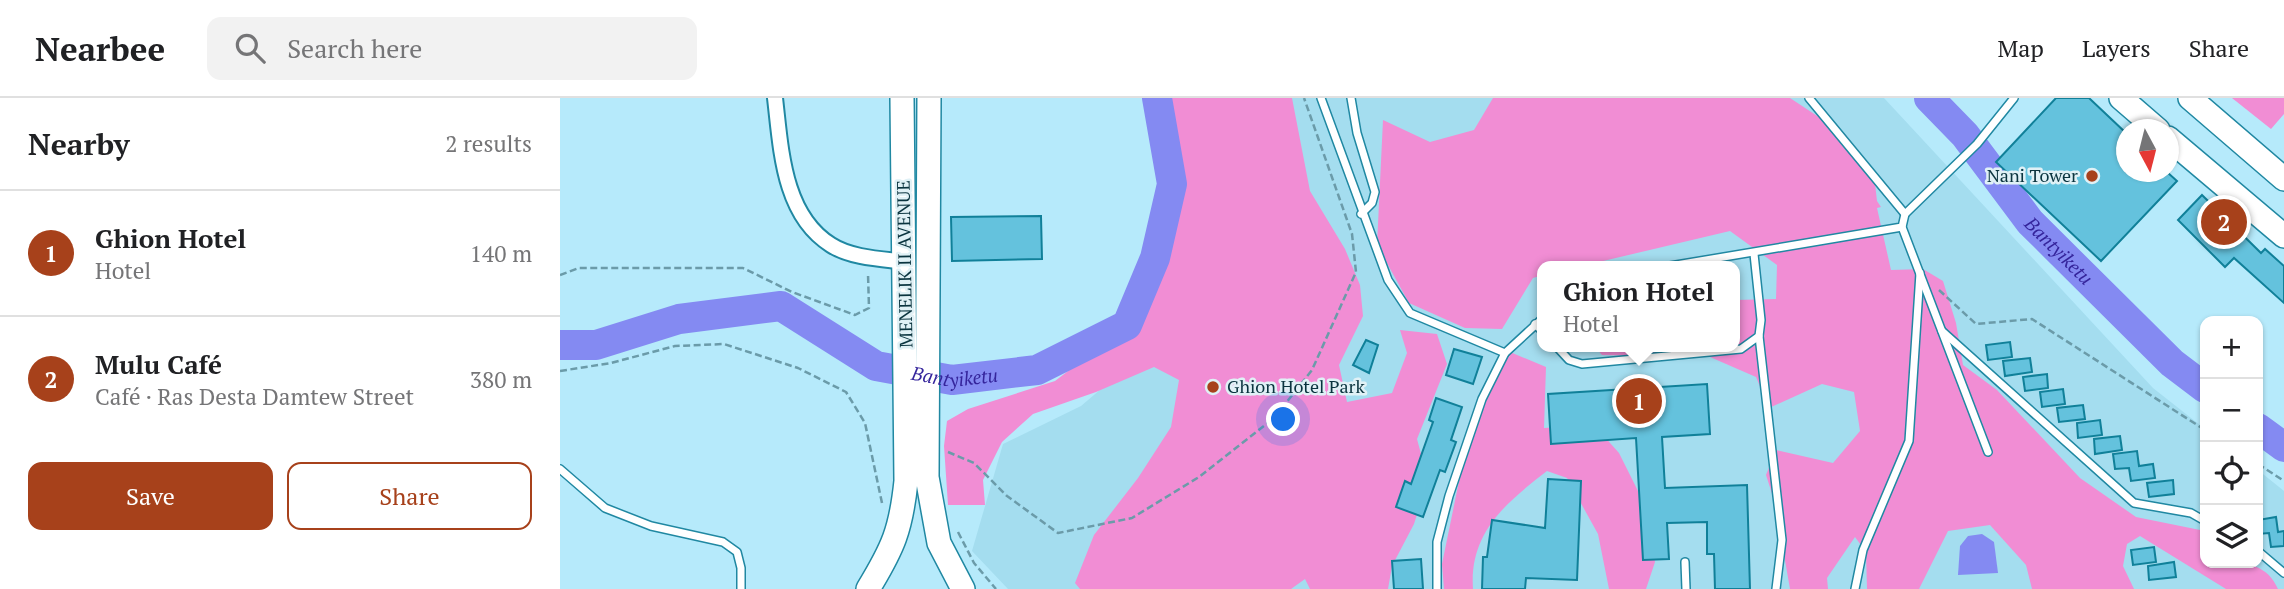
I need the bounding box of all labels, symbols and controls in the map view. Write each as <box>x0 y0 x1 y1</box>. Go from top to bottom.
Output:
search box <box>207 17 697 80</box>
text: Nearbee <box>35 27 165 70</box>
icon: search <box>231 29 269 67</box>
text: Search here <box>287 31 422 65</box>
text: Map <box>1997 32 2044 64</box>
text: Layers <box>2082 32 2151 64</box>
text: Share <box>2189 32 2249 64</box>
north arrow <box>2116 119 2179 182</box>
text: Nearby <box>28 124 130 164</box>
text: 2 results <box>445 128 532 159</box>
place label: Nani Tower <box>1987 163 2078 187</box>
marker: Nani Tower <box>2084 168 2100 184</box>
street label: MENELIK II AVENUE <box>891 180 917 348</box>
pin: 2 <box>2201 196 2247 248</box>
water label: Bantyiketu <box>2019 210 2099 290</box>
text: Ghion Hotel <box>95 221 246 255</box>
text: 1 <box>45 238 58 269</box>
text: 140 m <box>470 238 532 269</box>
text: Hotel <box>95 255 151 286</box>
popup <box>1537 261 1740 352</box>
text: Ghion Hotel <box>1563 274 1714 308</box>
text: Hotel <box>1563 308 1619 339</box>
map controls <box>2200 316 2263 568</box>
button: + <box>2200 316 2263 379</box>
text: Mulu Café <box>95 347 222 381</box>
water label: Bantyiketu <box>909 360 999 392</box>
text: 2 <box>45 364 58 395</box>
text: 380 m <box>470 364 532 395</box>
place label: Ghion Hotel Park <box>1227 374 1365 398</box>
pin: 1 <box>1616 375 1662 427</box>
marker: Ghion Hotel Park <box>1205 379 1221 395</box>
button: − <box>2200 379 2263 442</box>
text: Café · Ras Desta Damtew Street <box>95 381 414 412</box>
your location <box>1266 402 1300 436</box>
button: locate <box>2200 442 2263 505</box>
button: Save <box>28 462 273 530</box>
button: Share <box>287 462 532 530</box>
button: layers <box>2200 505 2263 568</box>

